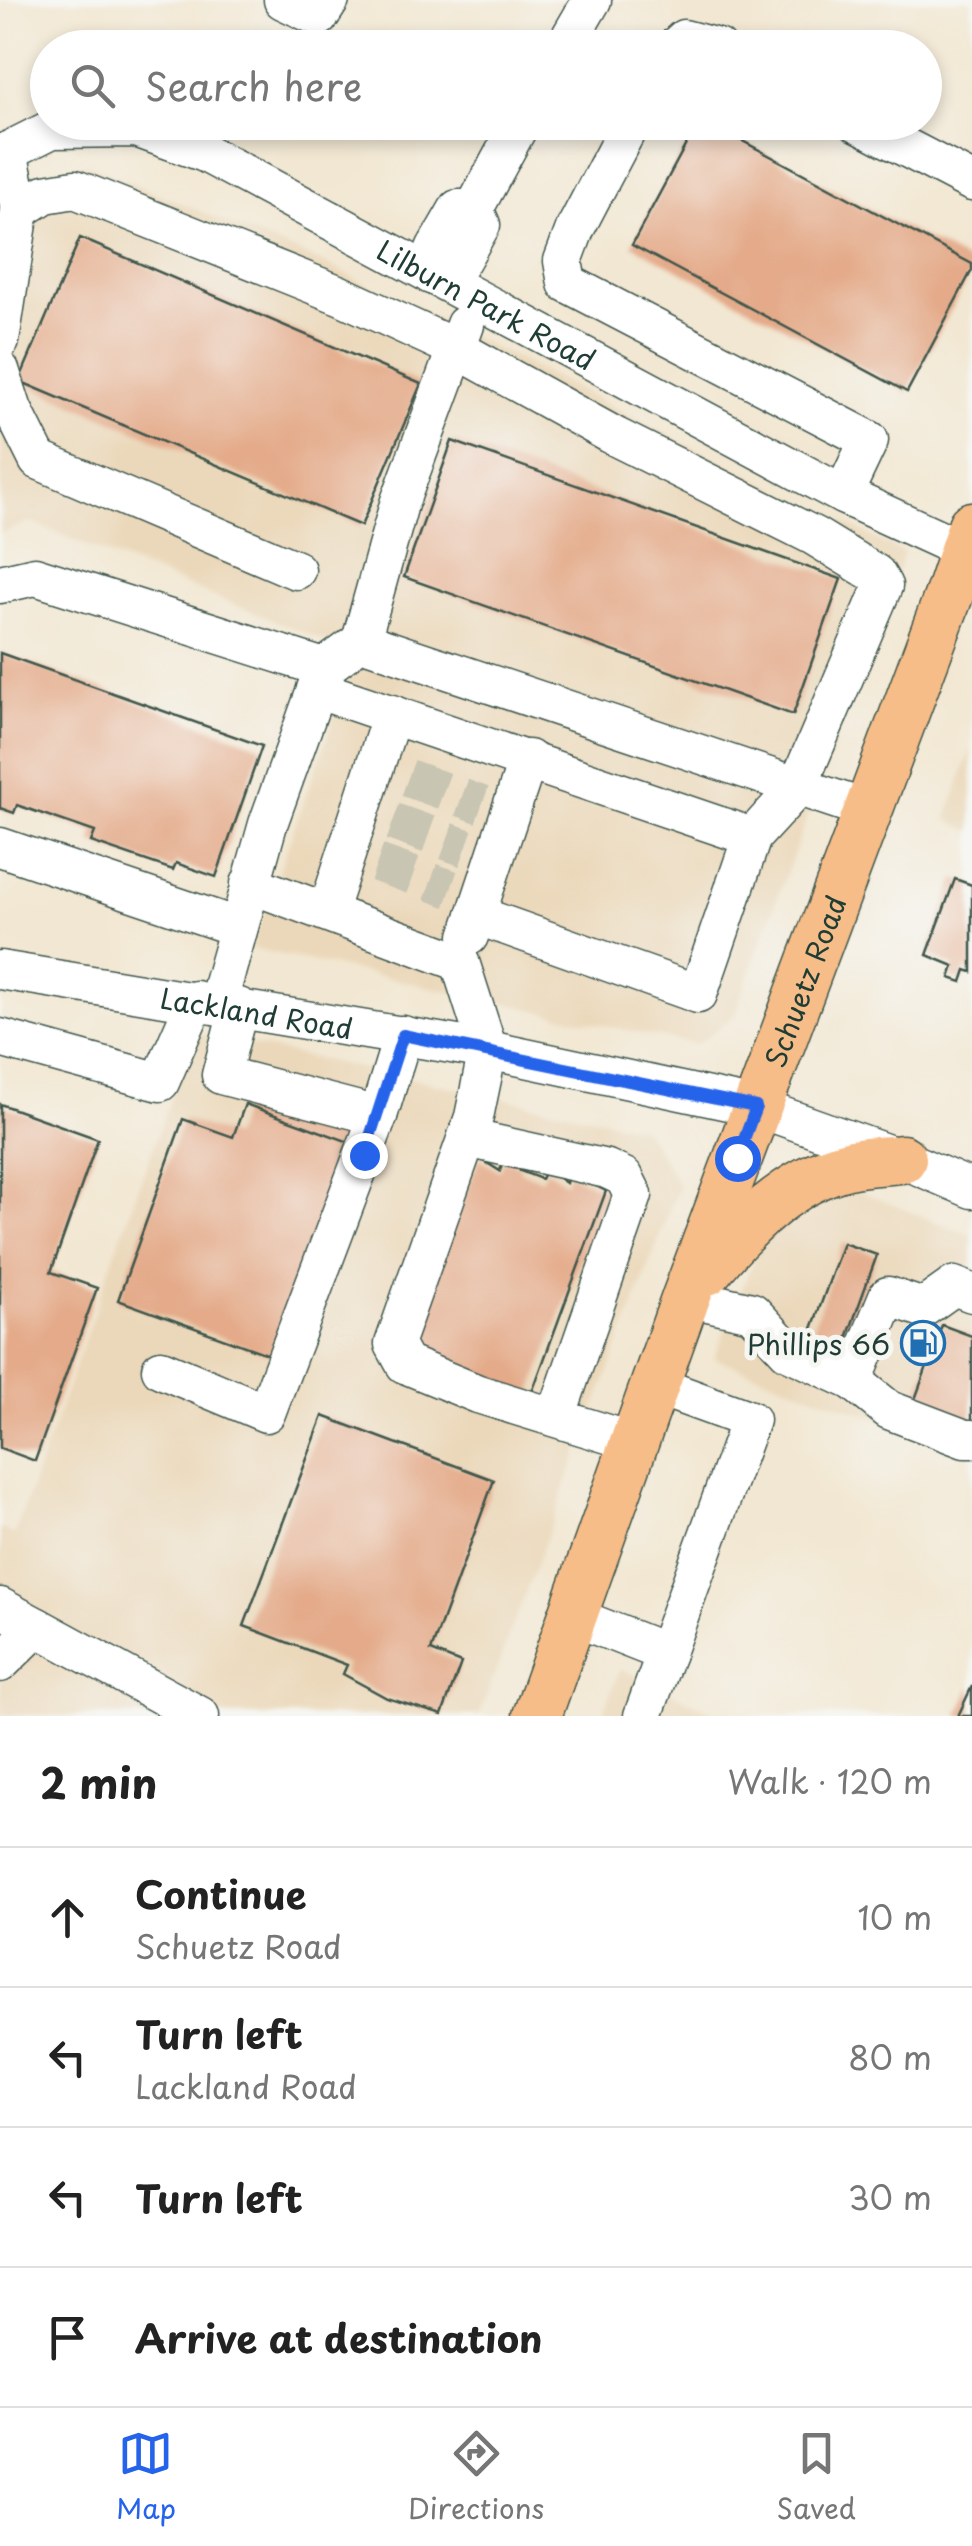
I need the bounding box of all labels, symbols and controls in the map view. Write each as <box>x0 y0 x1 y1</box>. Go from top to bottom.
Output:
search box <box>30 30 942 140</box>
text: Search here <box>145 57 362 114</box>
icon: search <box>65 58 120 113</box>
street label: Lilburn Park Road <box>370 228 603 380</box>
street label: Schuetz Road <box>752 889 856 1073</box>
street label: Lackland Road <box>157 975 356 1049</box>
route end <box>342 1133 388 1179</box>
route start <box>715 1136 761 1182</box>
fuel station icon: Phillips 66 <box>900 1320 946 1366</box>
place label: Phillips 66 <box>747 1322 890 1365</box>
text: 2 min <box>40 1750 157 1813</box>
text: Walk · 120 m <box>728 1757 932 1805</box>
text: Continue <box>135 1865 306 1922</box>
icon: ahead <box>40 1890 95 1945</box>
text: 10 m <box>858 1893 932 1941</box>
text: Schuetz Road <box>135 1922 342 1970</box>
text: Turn left <box>135 2005 303 2062</box>
icon: left <box>40 2030 95 2085</box>
text: 80 m <box>848 2033 932 2081</box>
text: Lackland Road <box>135 2062 357 2110</box>
text: Turn left <box>135 2169 303 2226</box>
icon: left <box>40 2170 95 2225</box>
text: 30 m <box>848 2173 932 2221</box>
text: Arrive at destination <box>135 2309 543 2366</box>
icon: arrive <box>40 2310 95 2365</box>
tab: Map <box>116 2426 176 2529</box>
tab: Directions <box>408 2426 544 2529</box>
tab: Saved <box>776 2426 856 2529</box>

